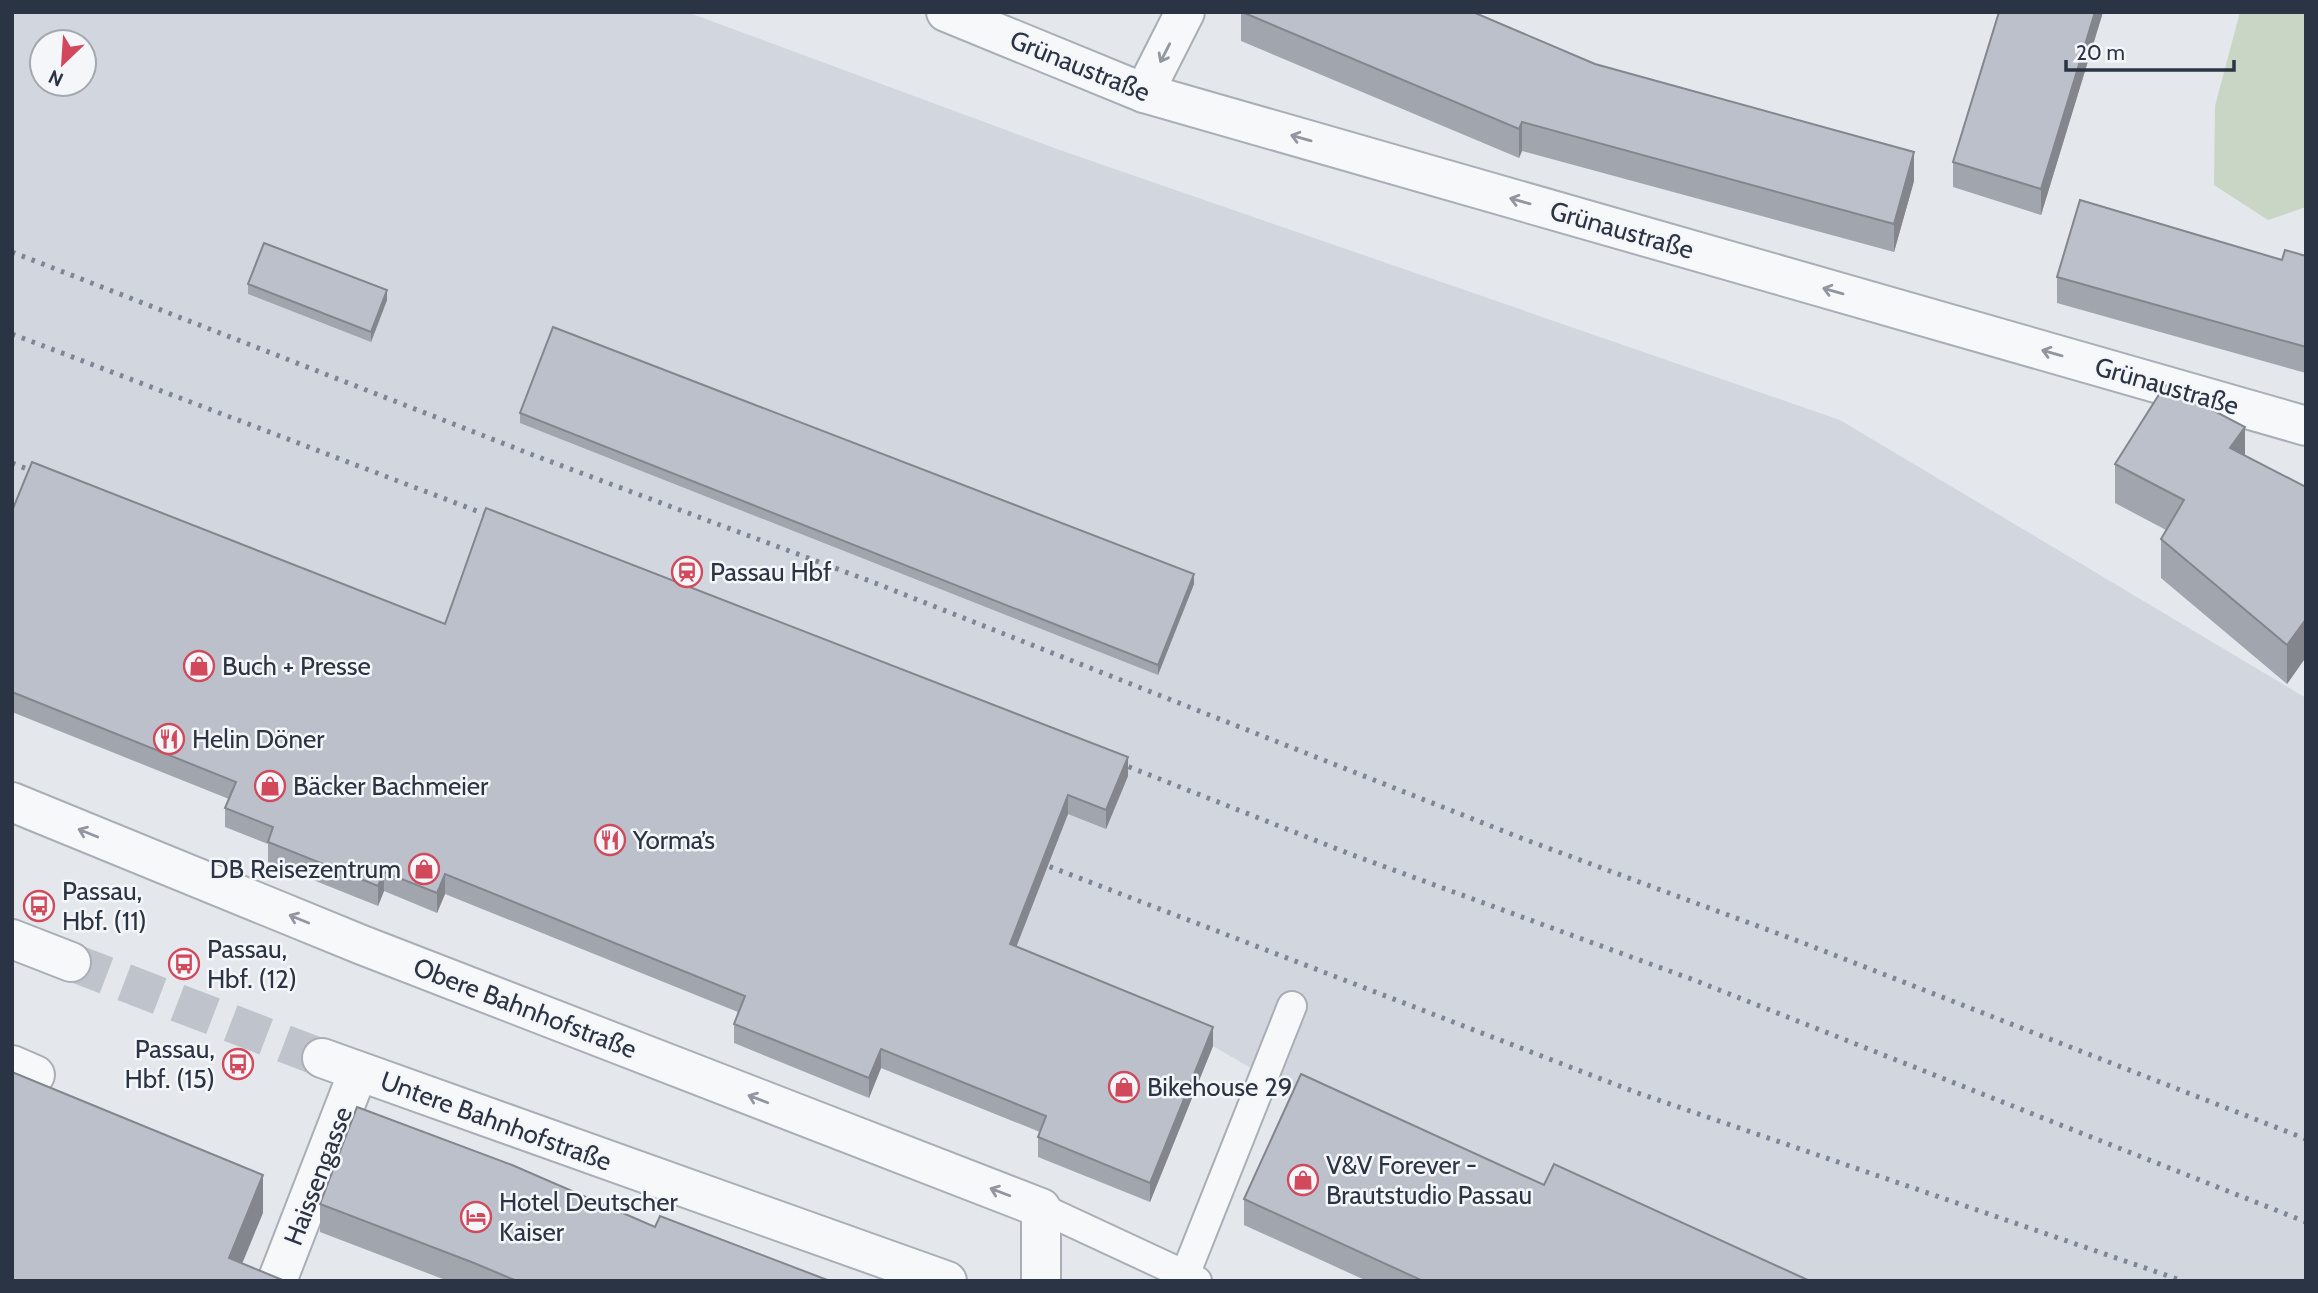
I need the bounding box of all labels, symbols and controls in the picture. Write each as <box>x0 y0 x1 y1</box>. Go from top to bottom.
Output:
street label: Grünaustraße <box>1005 23 1155 109</box>
north arrow <box>28 28 98 98</box>
scale bar <box>2066 28 2234 72</box>
text: 20 m <box>2076 40 2125 65</box>
one-way arrow <box>1157 42 1171 63</box>
text: N <box>45 65 67 91</box>
one-way arrow <box>1291 131 1313 144</box>
one-way arrow <box>1509 194 1532 207</box>
street label: Grünaustraße <box>1546 194 1698 266</box>
one-way arrow <box>1822 283 1844 296</box>
one-way arrow <box>2041 346 2063 359</box>
street label: Grünaustraße <box>2091 350 2243 422</box>
station icon: Passau Hbf <box>670 555 704 589</box>
place label: Passau Hbf <box>710 556 832 588</box>
shop icon: Buch + Presse <box>182 649 216 683</box>
place label: Buch + Presse <box>222 650 371 682</box>
restaurant icon: Helin Döner <box>152 722 186 756</box>
place label: Helin Döner <box>192 723 325 755</box>
shop icon: Bäcker Bachmeier <box>253 769 287 803</box>
place label: Bäcker Bachmeier <box>293 770 489 802</box>
restaurant icon: Yorma’s <box>593 823 627 857</box>
place label: Yorma’s <box>632 824 715 856</box>
one-way arrow <box>78 825 100 838</box>
shop icon: DB Reisezentrum <box>407 852 441 886</box>
place label: DB Reisezentrum <box>210 853 401 885</box>
place label: Passau, Hbf. (11) <box>62 875 147 937</box>
bus stop icon: Passau, Hbf. (11) <box>22 889 56 923</box>
one-way arrow <box>289 912 310 925</box>
place label: Passau, Hbf. (12) <box>207 933 297 995</box>
bus stop icon: Passau, Hbf. (12) <box>167 947 201 981</box>
street label: Obere Bahnhofstraße <box>409 951 641 1065</box>
place label: Passau, Hbf. (15) <box>125 1033 215 1095</box>
bus stop icon: Passau, Hbf. (15) <box>221 1047 255 1081</box>
street label: Untere Bahnhofstraße <box>376 1064 616 1178</box>
shop icon: Bikehouse 29 <box>1107 1070 1141 1104</box>
place label: Bikehouse 29 <box>1147 1071 1293 1103</box>
one-way arrow <box>748 1091 770 1104</box>
street label: Haissengasse <box>277 1102 359 1250</box>
place label: V&V Forever - Brautstudio Passau <box>1326 1149 1532 1211</box>
shop icon: V&V Forever - Brautstudio Passau <box>1286 1163 1320 1197</box>
one-way arrow <box>989 1184 1011 1197</box>
place label: Hotel Deutscher Kaiser <box>499 1186 678 1248</box>
hotel icon: Hotel Deutscher Kaiser <box>459 1200 493 1234</box>

